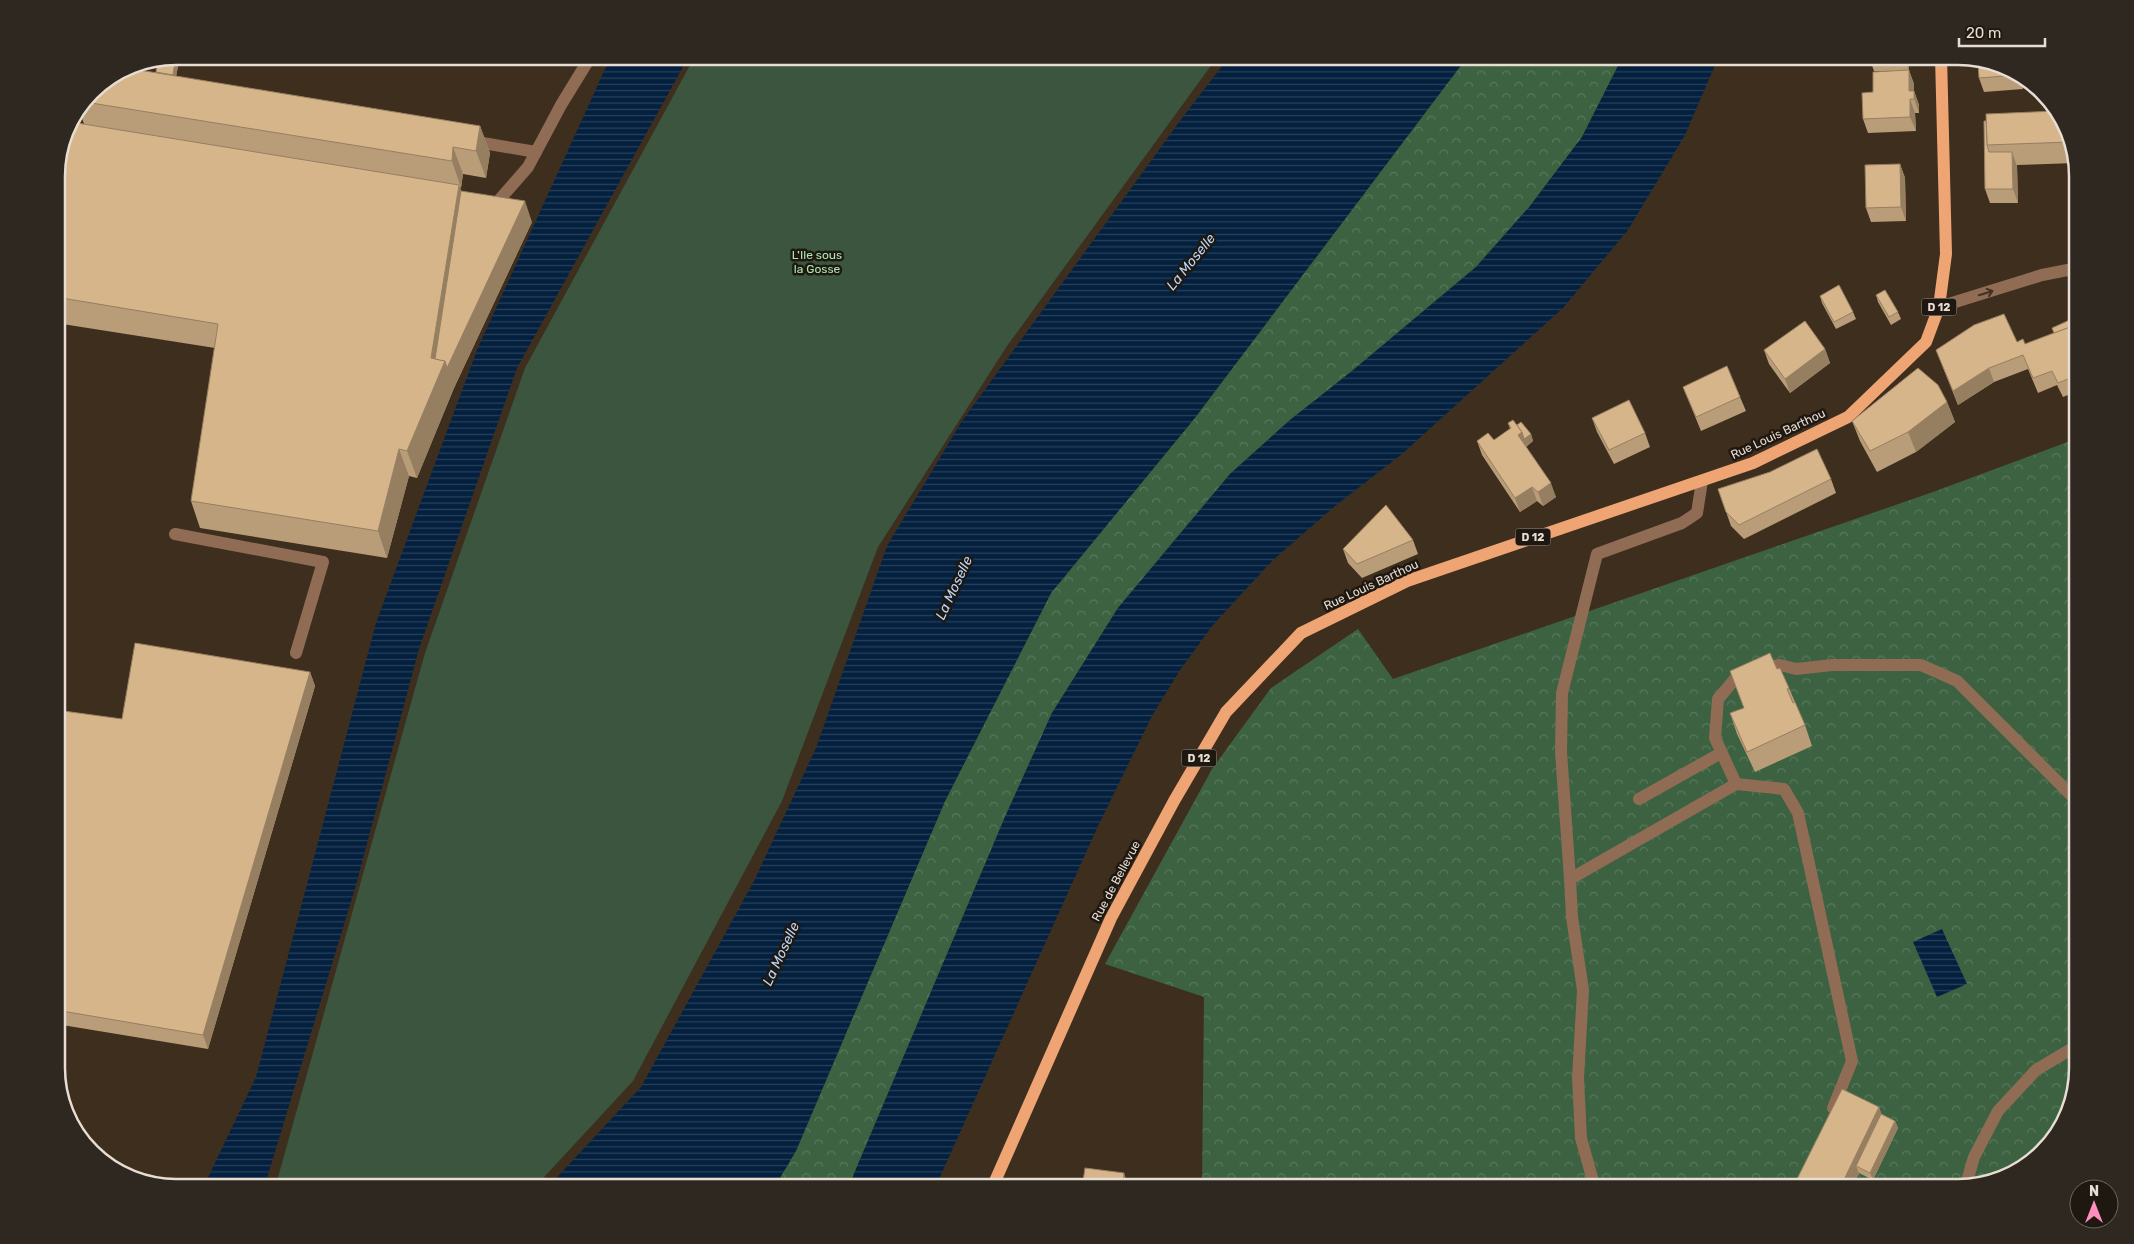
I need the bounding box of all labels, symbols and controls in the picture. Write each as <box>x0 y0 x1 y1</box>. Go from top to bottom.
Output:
scale bar <box>1959 15 2045 47</box>
text: 20 m <box>1966 24 2001 42</box>
water label: La Moselle <box>1163 230 1219 294</box>
park label: L'Ile sous la Gosse <box>792 248 842 276</box>
one-way arrow <box>1977 287 1993 297</box>
road number: D 12 <box>1922 298 1956 316</box>
street label: Rue Louis Barthou <box>1728 406 1828 462</box>
road number: D 12 <box>1516 528 1550 546</box>
water label: La Moselle <box>932 553 976 623</box>
street label: Rue Louis Barthou <box>1321 557 1421 613</box>
road number: D 12 <box>1182 750 1216 766</box>
street label: Rue de Bellevue <box>1089 838 1143 924</box>
water label: La Moselle <box>759 919 803 989</box>
north arrow <box>2069 1179 2119 1229</box>
text: N <box>2089 1183 2099 1200</box>

